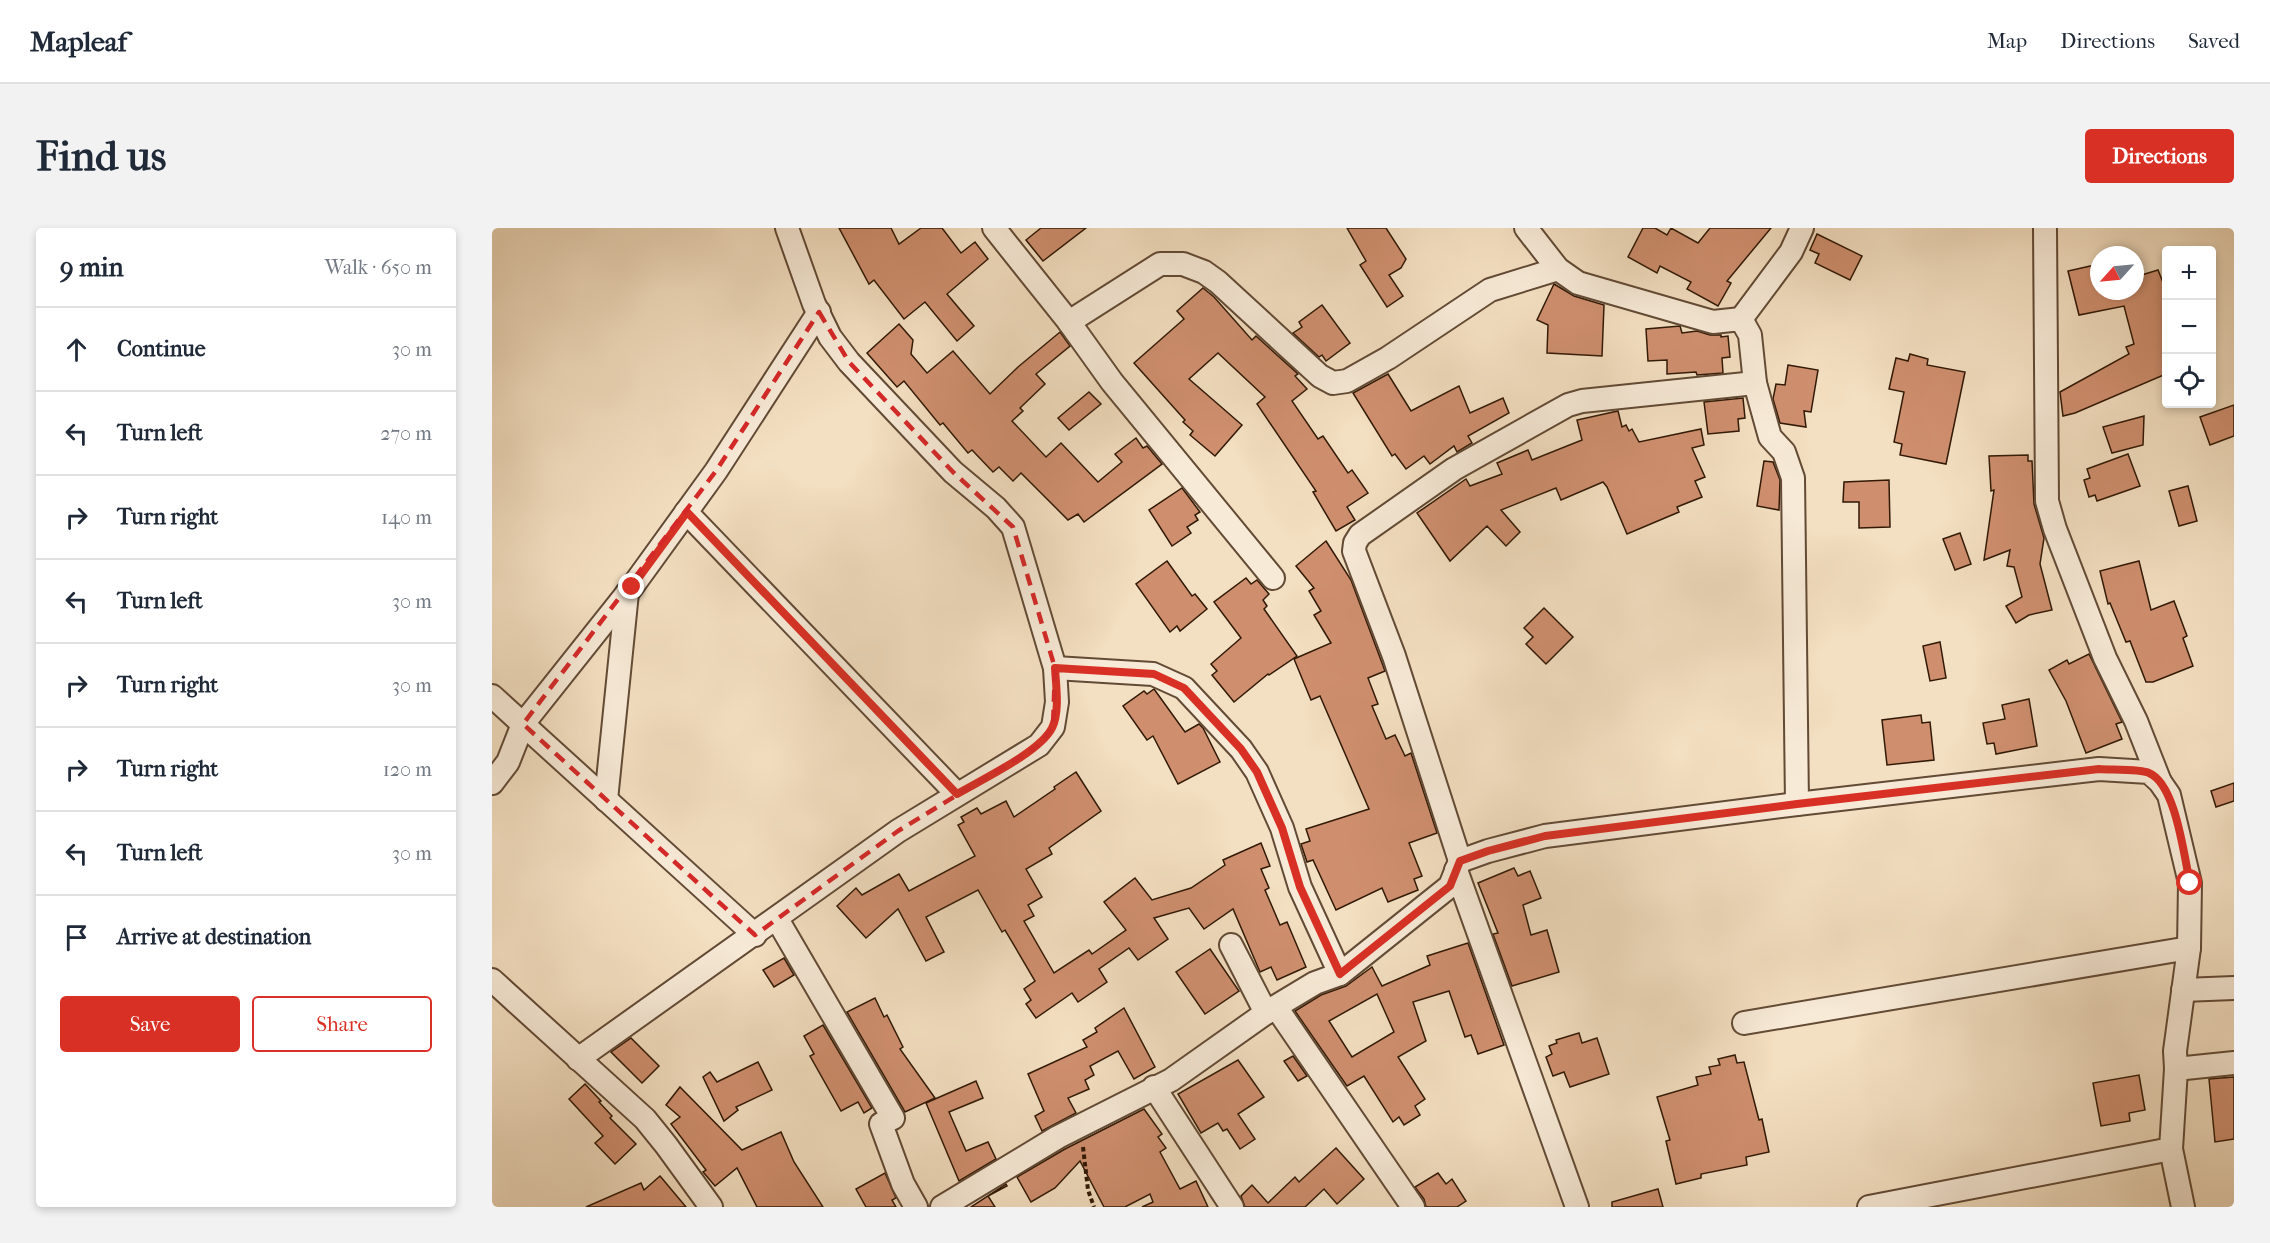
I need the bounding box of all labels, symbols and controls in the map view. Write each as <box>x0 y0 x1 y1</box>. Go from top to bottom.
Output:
text: Mapleaf <box>30 25 127 58</box>
text: Map <box>1987 29 2027 53</box>
text: Directions <box>2060 29 2155 53</box>
text: Saved <box>2188 29 2240 53</box>
button: Directions <box>2085 129 2234 183</box>
text: Find us <box>36 132 166 181</box>
north arrow <box>2090 246 2144 300</box>
map controls <box>2162 246 2216 408</box>
button: + <box>2162 246 2216 300</box>
text: 9 min <box>60 252 124 283</box>
text: Walk · 650 m <box>325 256 432 279</box>
button: − <box>2162 300 2216 354</box>
icon: ahead <box>60 333 93 366</box>
text: Continue <box>117 336 206 362</box>
text: 30 m <box>392 338 432 361</box>
button: locate <box>2162 354 2216 408</box>
icon: left <box>60 417 93 450</box>
text: Turn left <box>117 420 203 446</box>
text: 270 m <box>380 422 432 445</box>
icon: right <box>60 501 93 534</box>
text: Turn right <box>117 504 218 530</box>
text: 140 m <box>381 506 432 529</box>
route end <box>618 573 644 599</box>
icon: left <box>60 585 93 618</box>
text: Turn left <box>117 588 203 614</box>
text: 30 m <box>392 590 432 613</box>
icon: right <box>60 669 93 702</box>
text: Turn right <box>117 672 218 698</box>
text: 30 m <box>392 674 432 697</box>
icon: right <box>60 753 93 786</box>
text: Turn right <box>117 756 218 782</box>
text: 120 m <box>383 758 432 781</box>
icon: left <box>60 837 93 870</box>
text: Turn left <box>117 840 203 866</box>
text: 30 m <box>392 842 432 865</box>
route start <box>2176 869 2202 895</box>
icon: arrive <box>60 921 93 954</box>
text: Arrive at destination <box>117 924 311 950</box>
button: Save <box>60 996 240 1052</box>
button: Share <box>252 996 432 1052</box>

